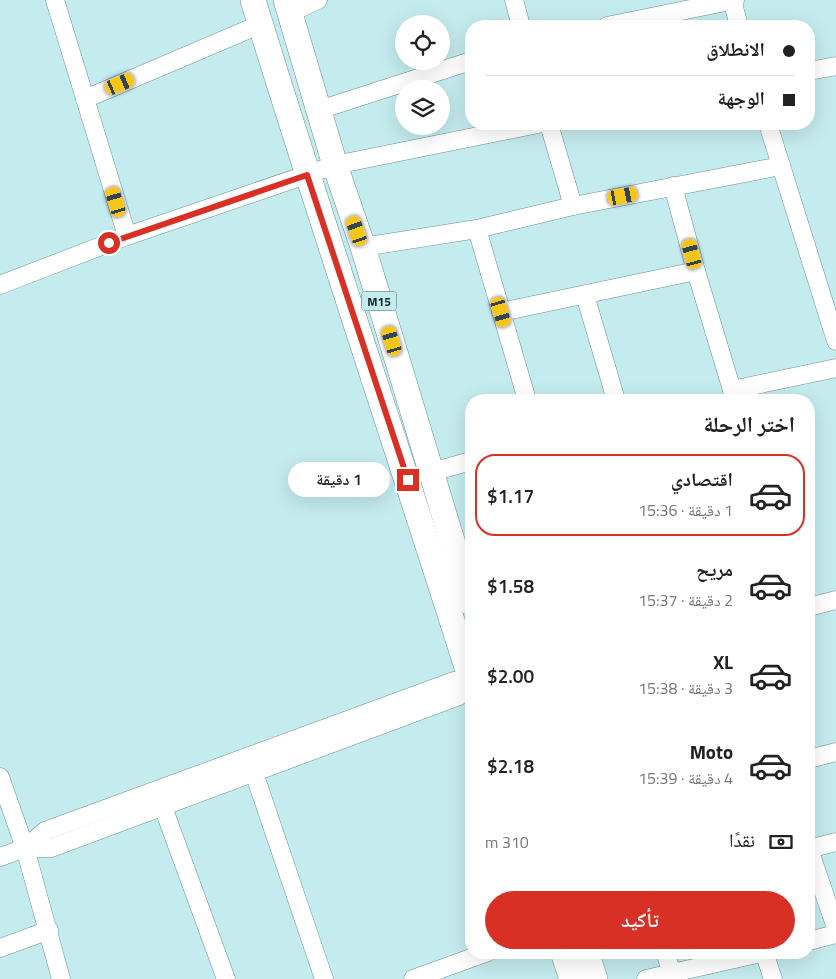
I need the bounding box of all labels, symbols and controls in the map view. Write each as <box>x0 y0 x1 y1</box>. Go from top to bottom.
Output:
map controls <box>395 15 450 135</box>
button: locate <box>395 15 450 70</box>
text: الانطلاق <box>706 34 765 63</box>
car <box>103 71 136 97</box>
button: layers <box>395 80 450 135</box>
text: الوجهة <box>717 83 765 112</box>
car <box>104 185 127 219</box>
car <box>606 186 639 206</box>
car <box>345 214 368 248</box>
route start <box>98 232 120 254</box>
car <box>680 238 703 270</box>
road number: M15 <box>362 292 396 310</box>
car <box>489 295 512 329</box>
car <box>380 324 403 358</box>
text: اختر الرحلة <box>703 407 795 441</box>
callout: 1 دقيقة <box>288 462 390 498</box>
text: اقتصادي <box>671 464 733 493</box>
text: 1 دقيقة <box>316 467 362 491</box>
route end <box>397 469 419 491</box>
icon: car <box>748 473 793 518</box>
text: $1.17 <box>487 481 534 510</box>
text: 1 دقيقة · 15:36 <box>638 498 733 522</box>
text: مريح <box>696 554 733 583</box>
icon: car <box>748 563 793 608</box>
text: $1.58 <box>487 571 534 600</box>
text: 2 دقيقة · 15:37 <box>638 588 733 612</box>
text: XL <box>713 647 733 676</box>
icon: car <box>748 653 793 698</box>
text: $2.00 <box>487 661 534 690</box>
text: 3 دقيقة · 15:38 <box>638 676 733 700</box>
text: Moto <box>690 737 733 766</box>
icon: car <box>748 743 793 788</box>
text: $2.18 <box>487 751 534 780</box>
text: 4 دقيقة · 15:39 <box>638 766 733 790</box>
text: نقدًا <box>729 825 755 854</box>
icon: cash <box>767 828 795 856</box>
text: 310 m <box>485 830 529 854</box>
button: تأكيد <box>485 891 795 949</box>

